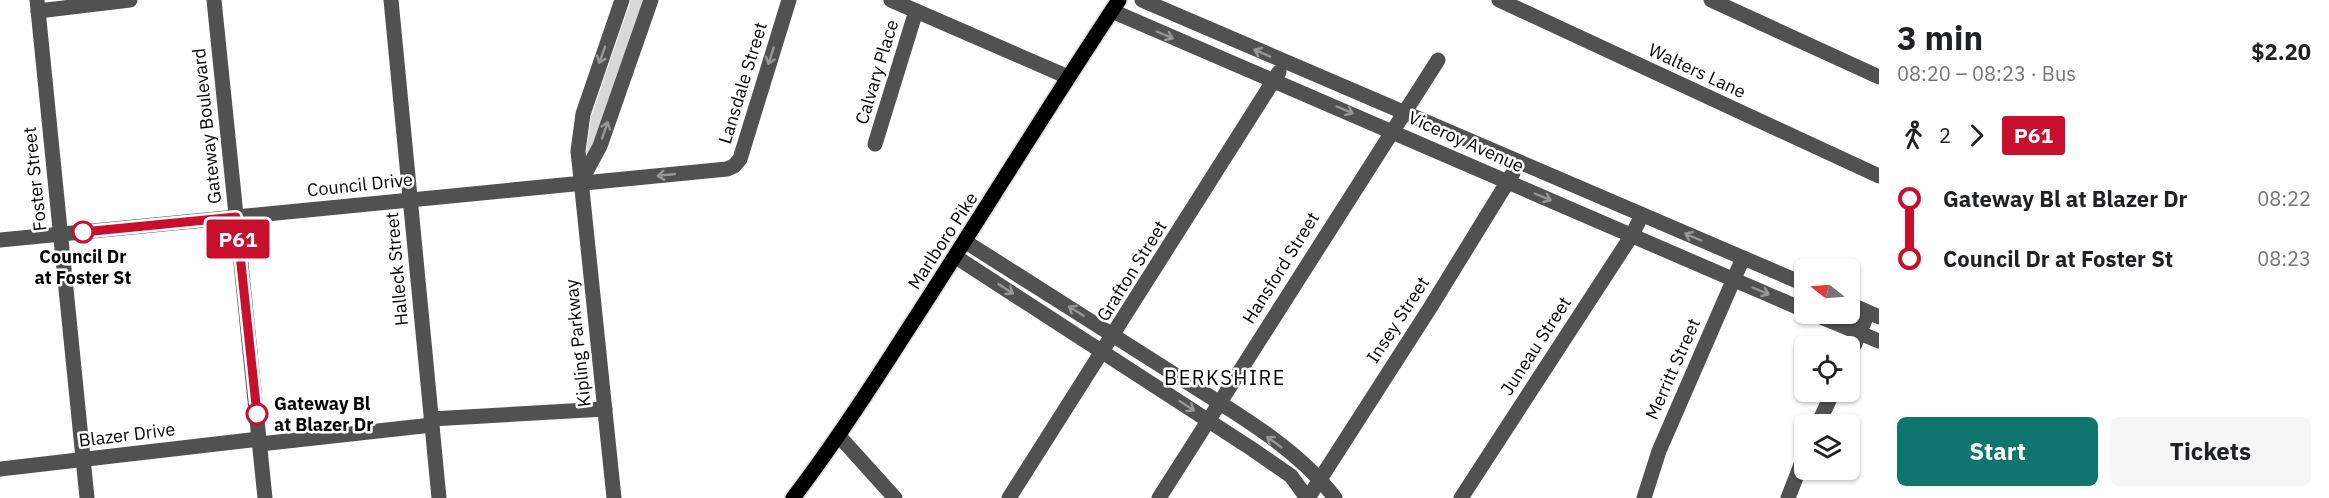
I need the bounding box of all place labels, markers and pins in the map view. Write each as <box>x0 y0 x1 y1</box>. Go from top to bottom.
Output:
marker: Council Dr at Foster St <box>72 221 94 243</box>
place label: Council Dr at Foster St <box>35 245 132 289</box>
place label: Gateway Bl at Blazer Dr <box>274 392 374 436</box>
marker: Gateway Bl at Blazer Dr <box>246 403 268 425</box>

